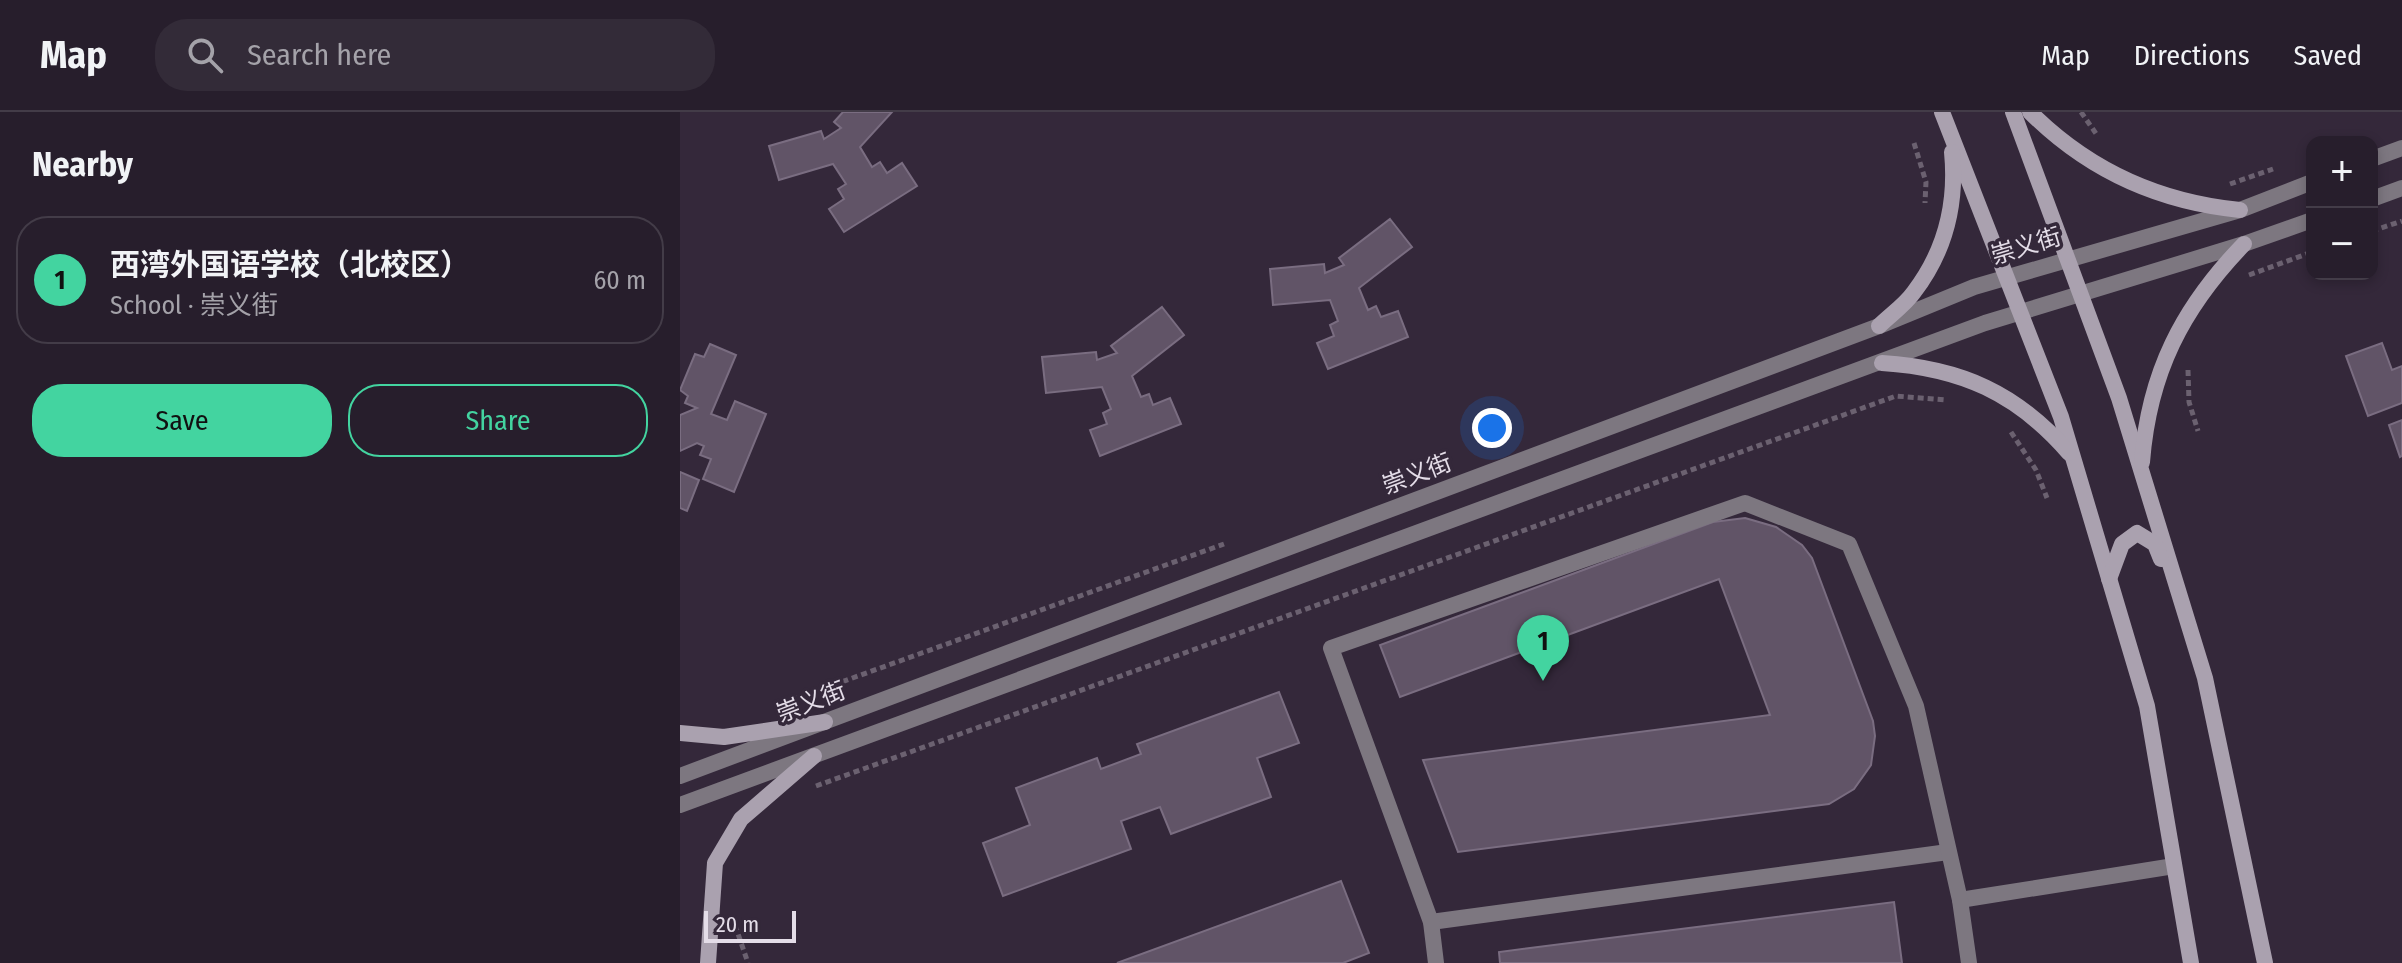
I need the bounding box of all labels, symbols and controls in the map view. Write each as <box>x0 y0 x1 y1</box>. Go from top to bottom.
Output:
search box <box>155 19 715 91</box>
text: Map <box>40 32 107 78</box>
icon: search <box>183 33 227 77</box>
text: Search here <box>247 37 391 73</box>
text: Map <box>2041 39 2090 72</box>
text: Directions <box>2134 39 2250 72</box>
text: Saved <box>2294 39 2362 72</box>
map controls <box>2306 136 2378 280</box>
button: + <box>2306 136 2378 208</box>
text: Nearby <box>32 144 133 185</box>
button: − <box>2306 208 2378 280</box>
street label: 崇义街 <box>1987 222 2065 270</box>
text: 西湾外国语学校（北校区） <box>110 247 470 283</box>
text: 1 <box>55 265 66 296</box>
text: 60 m <box>593 265 646 296</box>
text: School · 崇义街 <box>110 290 278 321</box>
button: Save <box>32 384 332 457</box>
button: Share <box>348 384 648 457</box>
your location <box>1472 408 1512 448</box>
street label: 崇义街 <box>1378 448 1456 500</box>
pin: 1 <box>1517 615 1569 681</box>
street label: 崇义街 <box>772 676 850 728</box>
scale bar <box>704 907 796 943</box>
text: 20 m <box>716 911 759 938</box>

